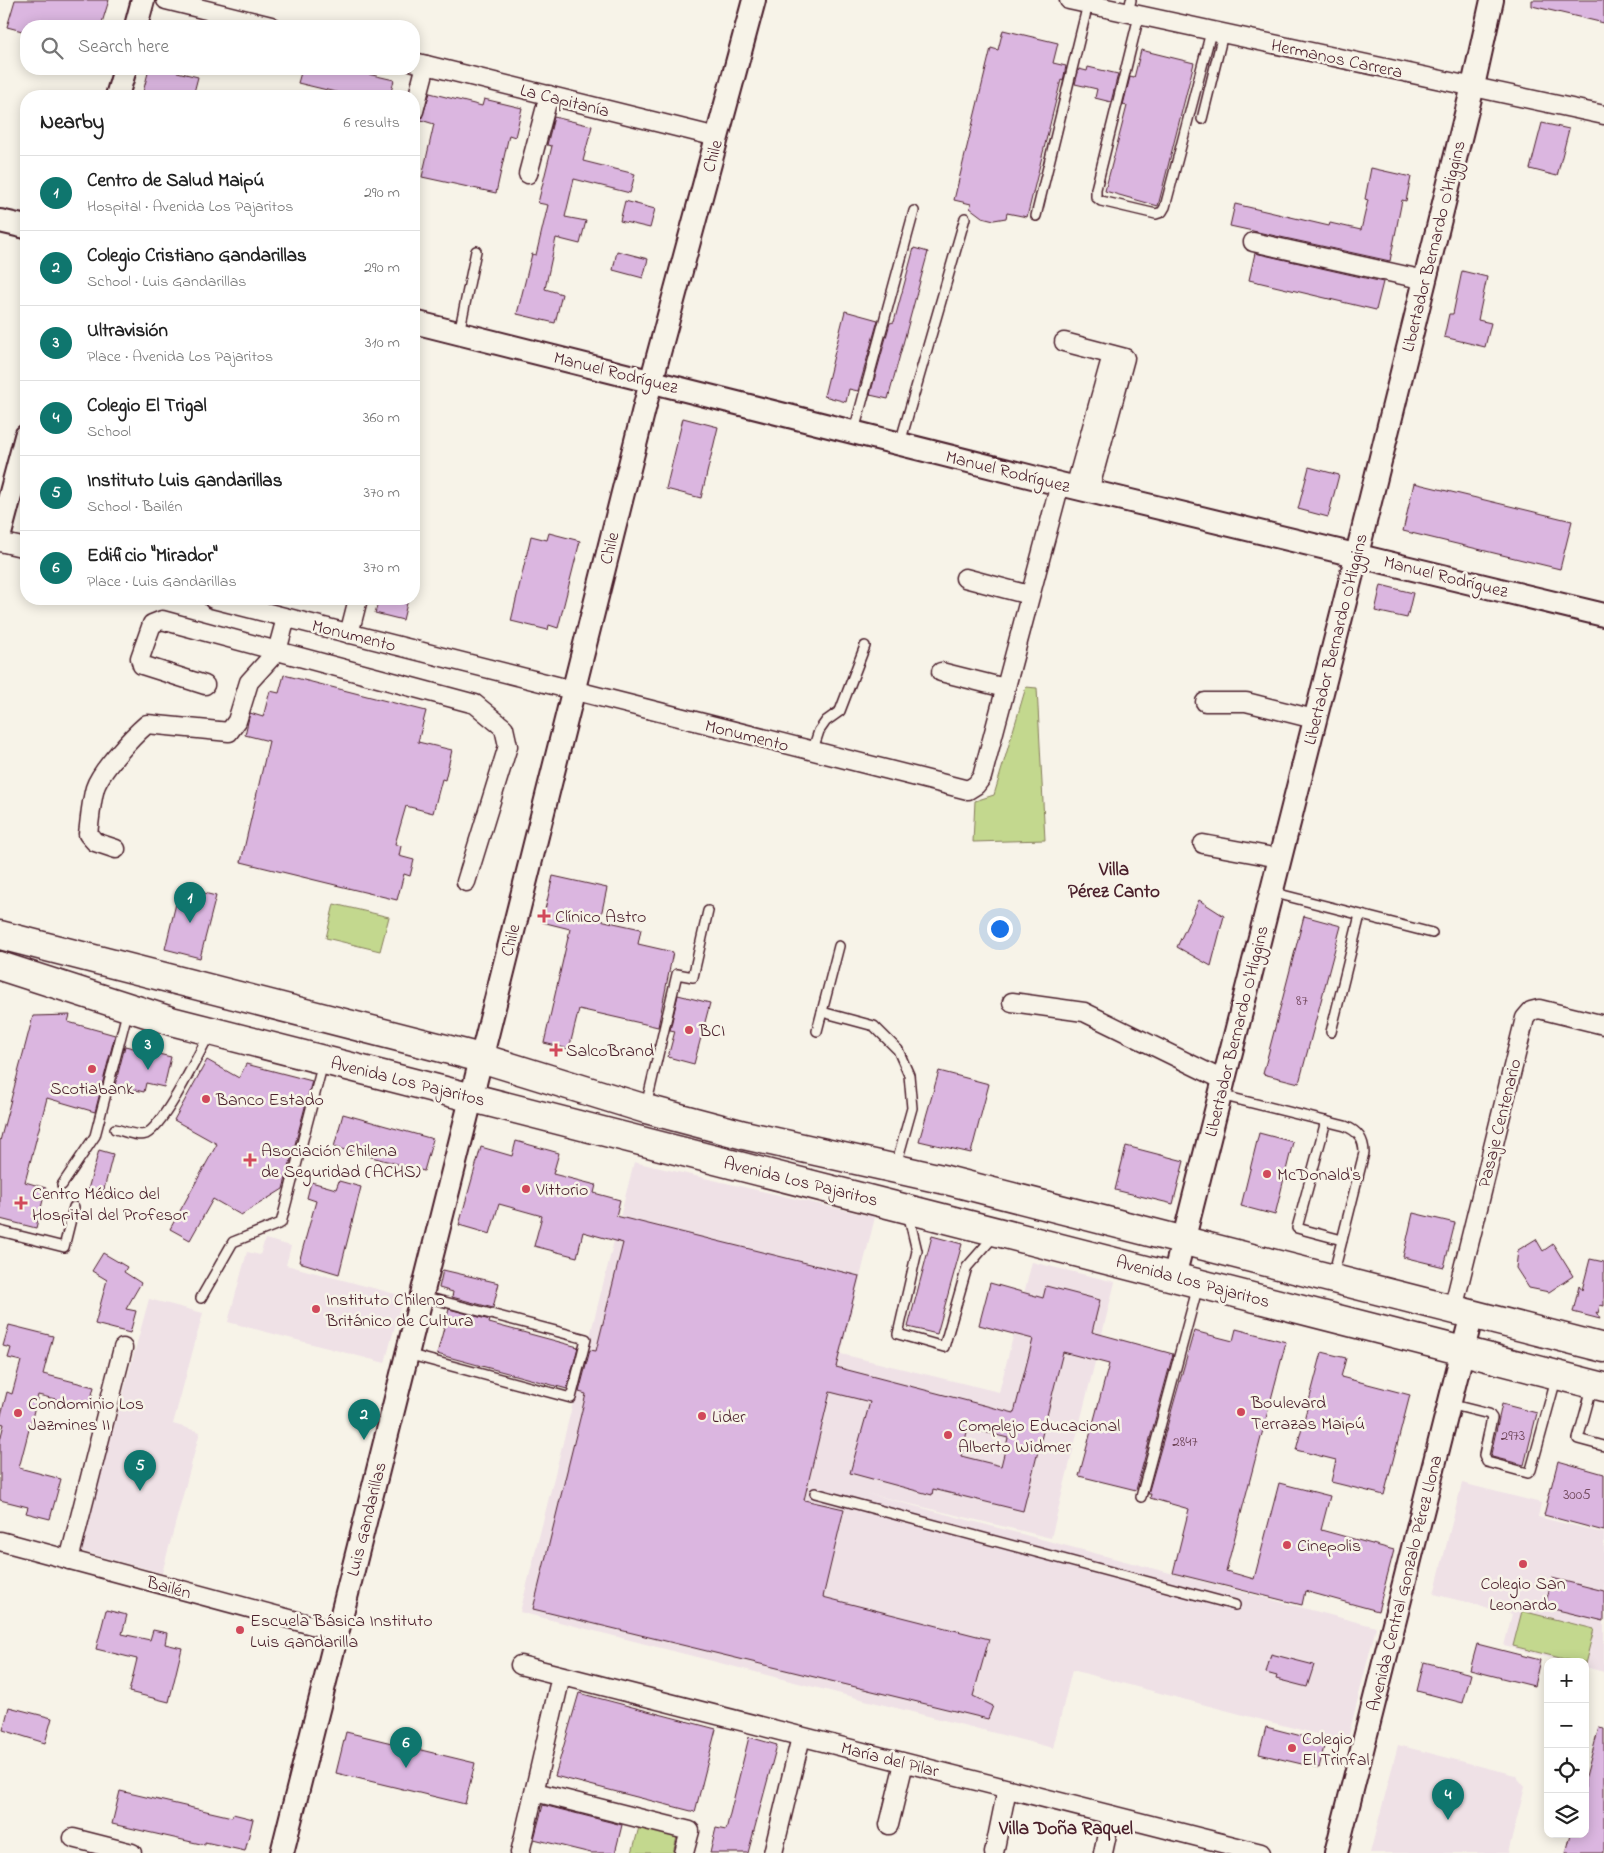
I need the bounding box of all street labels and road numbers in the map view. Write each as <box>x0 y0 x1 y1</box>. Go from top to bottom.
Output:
street label: Hermanos Carrera <box>1268 33 1405 87</box>
street label: La Capitanía <box>517 78 612 126</box>
street label: Chile <box>697 136 731 176</box>
street label: Libertador Bernardo O'Higgins <box>1396 138 1475 355</box>
street label: Manuel Rodríguez <box>550 346 681 403</box>
street label: Manuel Rodríguez <box>942 445 1073 502</box>
street label: Chile <box>594 529 628 568</box>
street label: Libertador Bernardo O'Higgins <box>1298 531 1377 748</box>
street label: Manuel Rodríguez <box>1380 550 1511 607</box>
street label: Monumento <box>309 614 398 660</box>
street label: Monumento <box>702 714 791 760</box>
street label: Chile <box>495 921 529 960</box>
street label: Libertador Bernardo O'Higgins <box>1199 923 1278 1140</box>
street label: Avenida Los Pajaritos <box>327 1051 488 1115</box>
street label: Pasaje Centenario <box>1472 1056 1530 1191</box>
street label: Avenida Los Pajaritos <box>720 1151 881 1215</box>
street label: Avenida Los Pajaritos <box>1113 1250 1272 1316</box>
street label: Avenida Central Gonzalo Pérez Llona <box>1361 1453 1450 1714</box>
street label: Luis Gandarillas <box>341 1459 395 1580</box>
street label: Bailén <box>142 1570 194 1607</box>
street label: María del Pilar <box>838 1736 942 1786</box>

